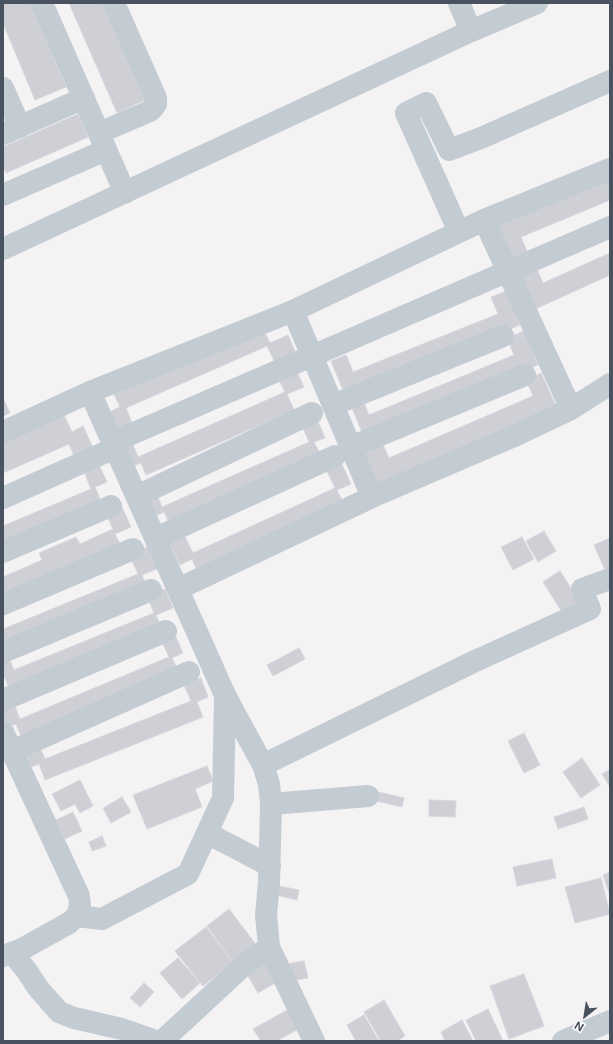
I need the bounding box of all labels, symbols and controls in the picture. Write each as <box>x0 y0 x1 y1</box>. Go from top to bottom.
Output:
north arrow <box>565 996 605 1036</box>
text: N <box>572 1018 586 1035</box>

